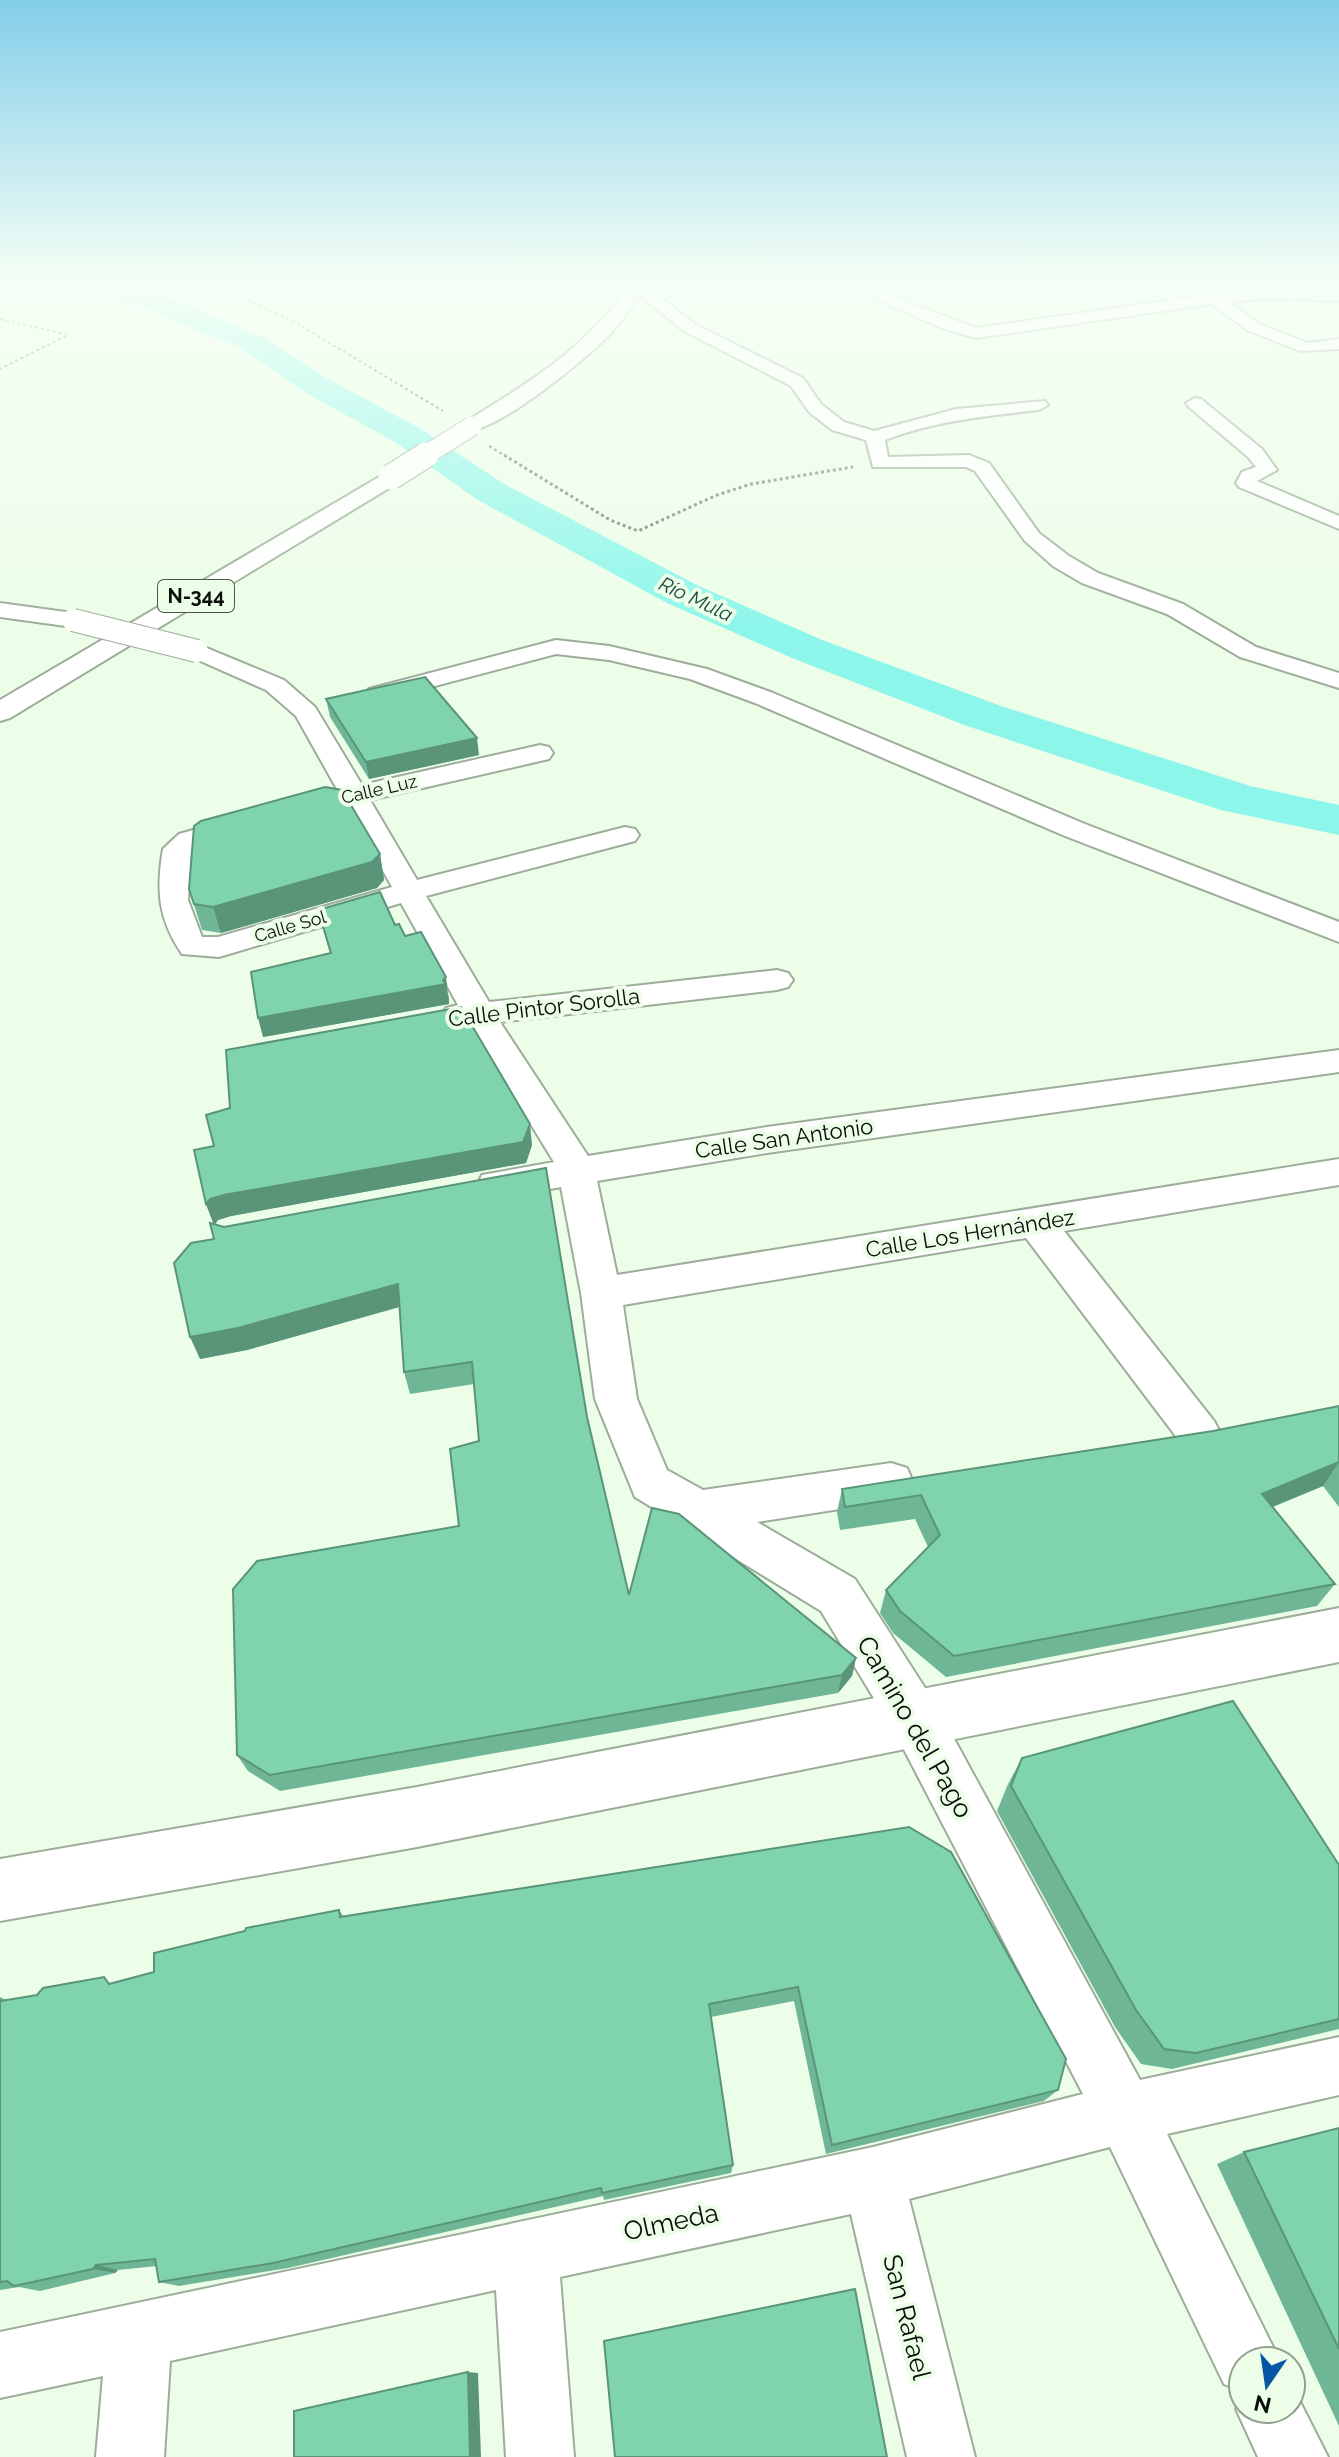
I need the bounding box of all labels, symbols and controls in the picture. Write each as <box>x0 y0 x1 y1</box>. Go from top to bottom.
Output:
water label: Río Mula <box>655 572 737 626</box>
road number: N-344 <box>158 580 234 612</box>
street label: Calle Luz <box>339 770 419 808</box>
street label: Calle Sol <box>252 906 328 946</box>
street label: Calle Pintor Sorolla <box>447 982 641 1032</box>
street label: Calle San Antonio <box>693 1113 875 1163</box>
street label: Calle Los Hernández <box>864 1204 1076 1262</box>
street label: Camino del Pago <box>851 1631 979 1823</box>
street label: Olmeda <box>621 2197 721 2247</box>
street label: San Rafael <box>877 2251 937 2383</box>
north arrow <box>1227 2345 1307 2425</box>
text: N <box>1251 2390 1274 2419</box>

